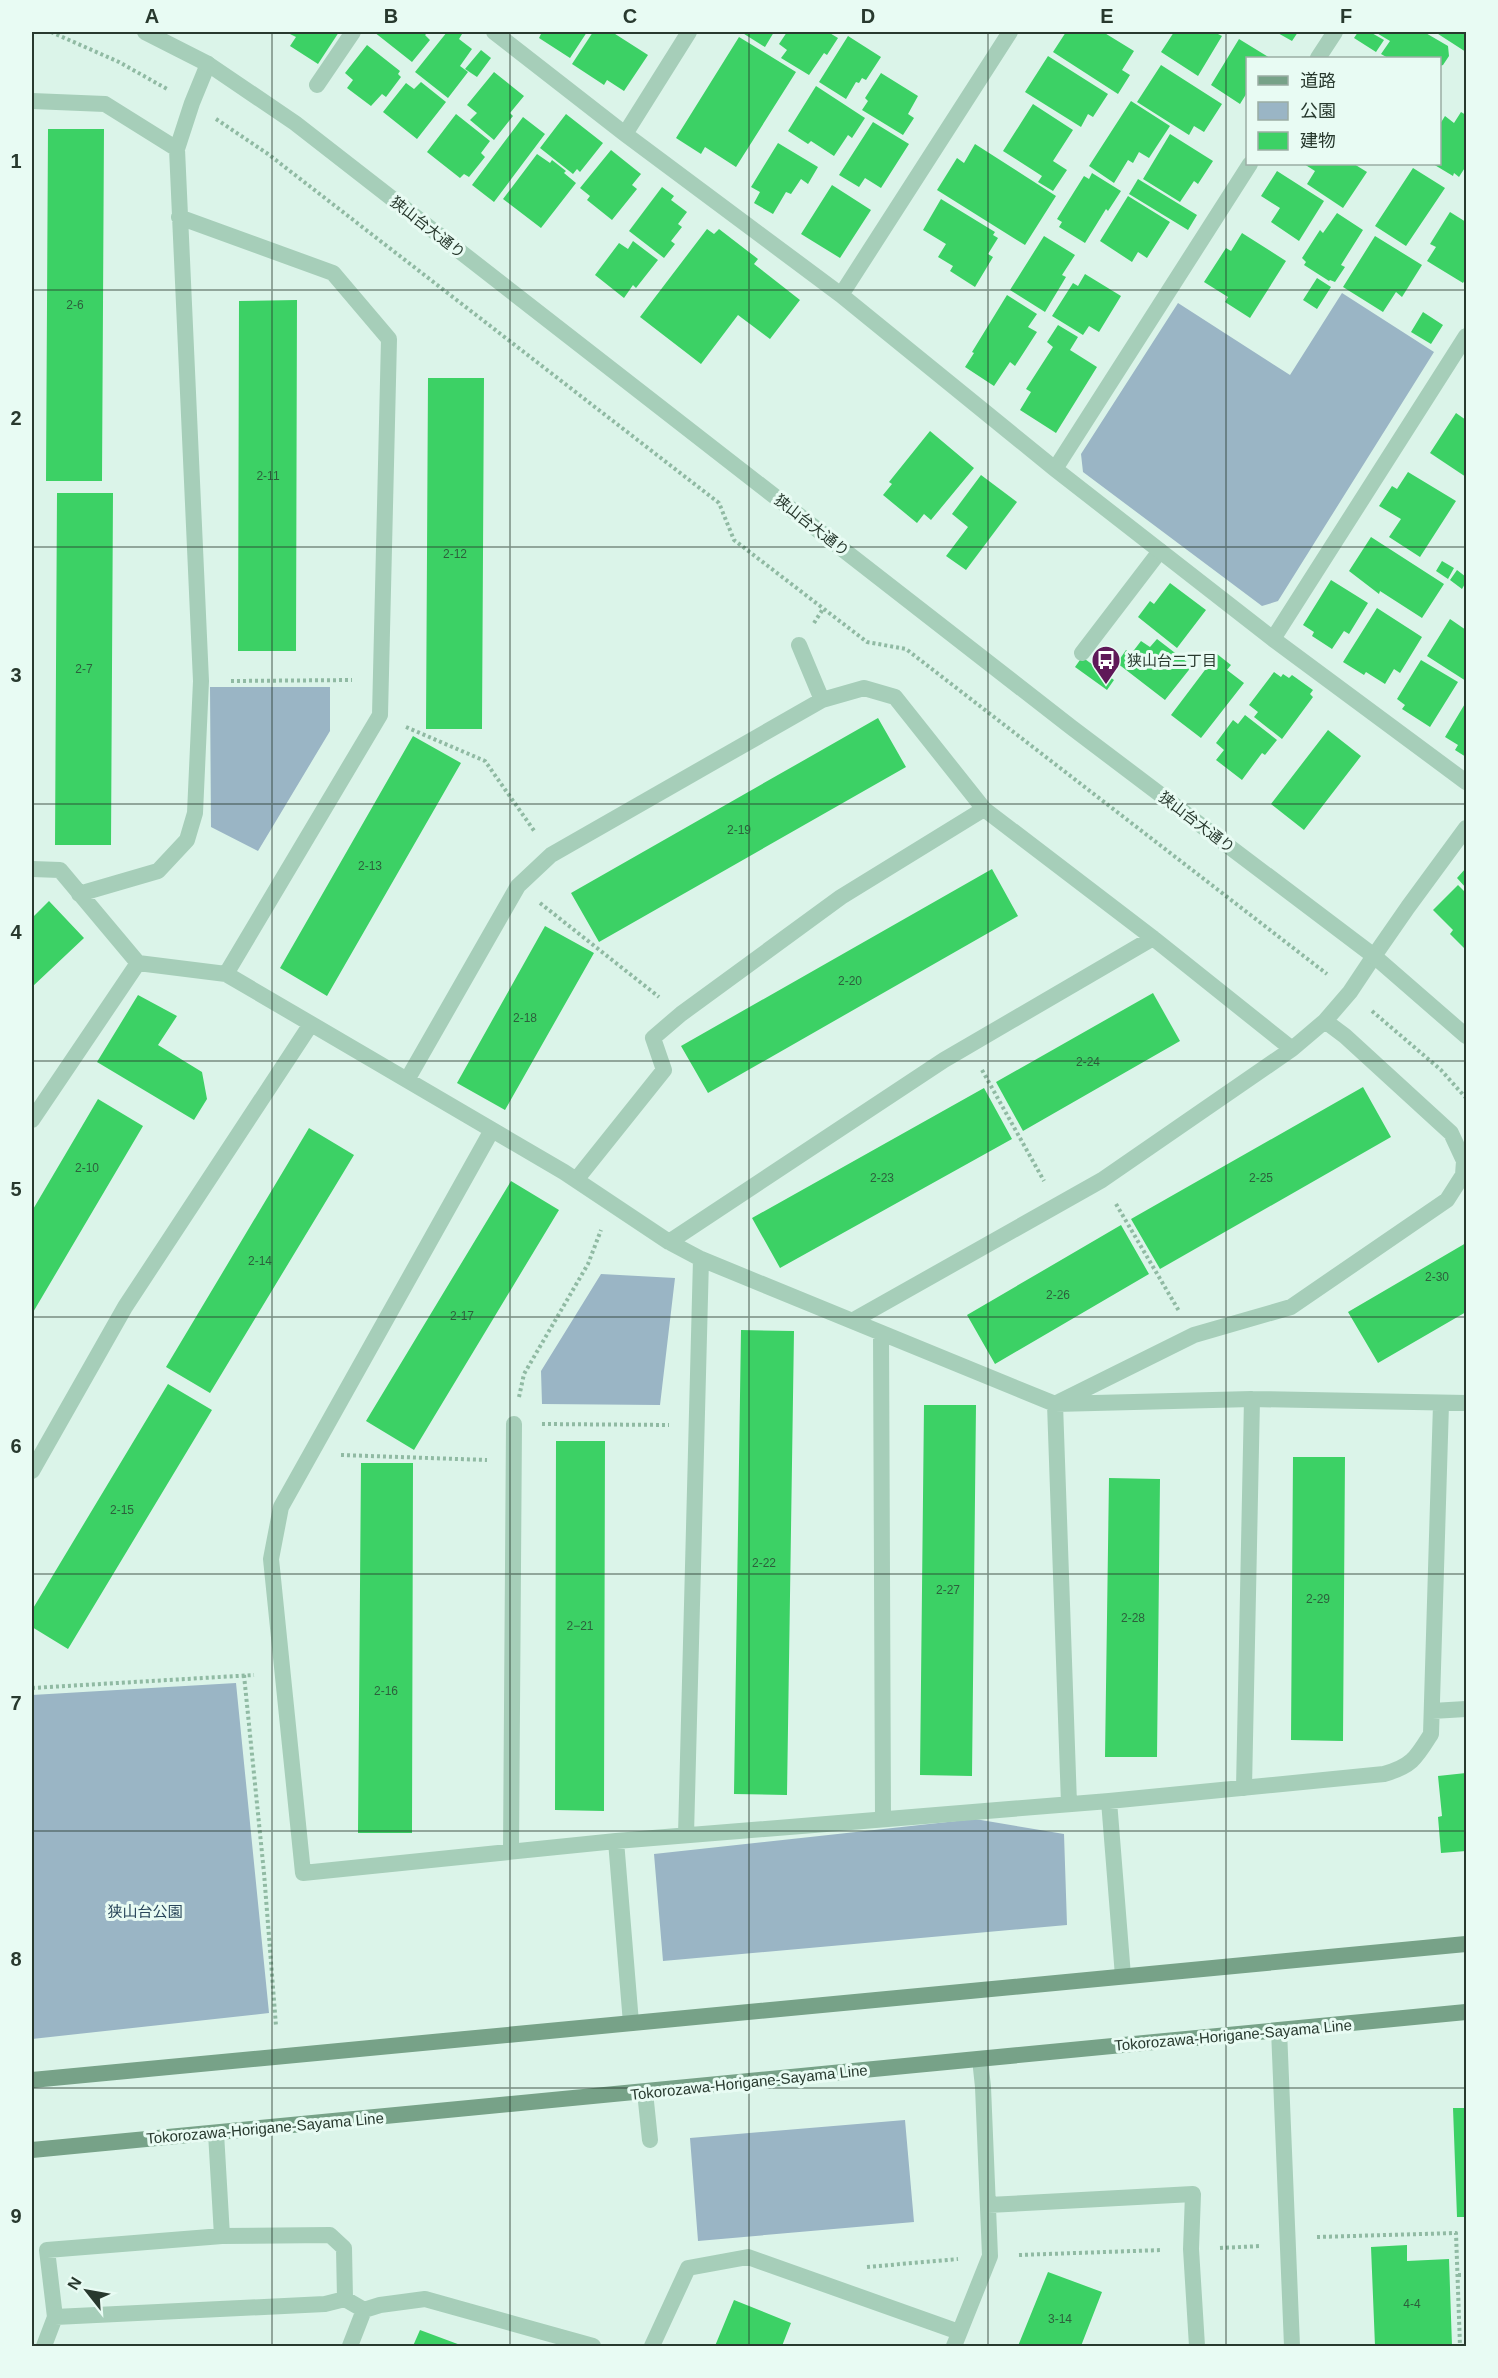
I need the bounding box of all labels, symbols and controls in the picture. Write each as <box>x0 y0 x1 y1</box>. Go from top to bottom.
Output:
text: A <box>145 5 159 27</box>
text: B <box>384 5 398 27</box>
text: C <box>623 5 637 27</box>
text: D <box>861 5 875 27</box>
text: E <box>1100 5 1114 27</box>
text: F <box>1340 5 1352 27</box>
legend <box>1246 57 1441 165</box>
text: 道路 <box>1300 71 1336 91</box>
text: 公園 <box>1300 101 1336 121</box>
text: 建物 <box>1300 131 1336 151</box>
text: 1 <box>10 150 22 172</box>
street label: 狭山台大通り <box>387 193 469 261</box>
house number: 2-6 <box>66 298 84 312</box>
text: 2 <box>10 407 22 429</box>
house number: 2-11 <box>256 469 280 483</box>
street label: 狭山台大通り <box>771 491 853 559</box>
house number: 2-12 <box>443 547 467 561</box>
bus stop icon: 狭山台二丁目 <box>1090 644 1122 686</box>
place label: 狭山台二丁目 <box>1127 652 1217 669</box>
house number: 2-7 <box>75 662 93 676</box>
text: 3 <box>10 664 22 686</box>
street label: 狭山台大通り <box>1156 788 1238 856</box>
house number: 2-19 <box>727 823 751 837</box>
house number: 2-13 <box>358 859 382 873</box>
text: 4 <box>10 921 22 943</box>
house number: 2-20 <box>838 974 862 988</box>
house number: 2-18 <box>513 1011 537 1025</box>
house number: 2-24 <box>1076 1055 1100 1069</box>
house number: 2-10 <box>75 1161 99 1175</box>
house number: 2-23 <box>870 1171 894 1185</box>
house number: 2-25 <box>1249 1171 1273 1185</box>
text: 5 <box>10 1178 22 1200</box>
house number: 2-14 <box>248 1254 272 1268</box>
house number: 2-30 <box>1425 1270 1449 1284</box>
house number: 2-26 <box>1046 1288 1070 1302</box>
house number: 2-17 <box>450 1309 474 1323</box>
text: 6 <box>10 1435 22 1457</box>
house number: 2-15 <box>110 1503 134 1517</box>
house number: 2-22 <box>752 1556 776 1570</box>
house number: 2-27 <box>936 1583 960 1597</box>
house number: 2-29 <box>1306 1592 1330 1606</box>
house number: 2-28 <box>1121 1611 1145 1625</box>
house number: 2−21 <box>566 1619 594 1633</box>
house number: 2-16 <box>374 1684 398 1698</box>
text: 7 <box>10 1692 22 1714</box>
park label: 狭山台公園 <box>107 1903 183 1920</box>
text: 8 <box>10 1948 22 1970</box>
street label: Tokorozawa-Horigane-Sayama Line <box>1113 2016 1353 2054</box>
street label: Tokorozawa-Horigane-Sayama Line <box>630 2061 868 2103</box>
street label: Tokorozawa-Horigane-Sayama Line <box>145 2109 385 2147</box>
text: 9 <box>10 2205 22 2227</box>
north arrow <box>57 2261 117 2321</box>
text: N <box>64 2274 85 2293</box>
house number: 4-4 <box>1403 2297 1421 2311</box>
house number: 3-14 <box>1048 2312 1072 2326</box>

